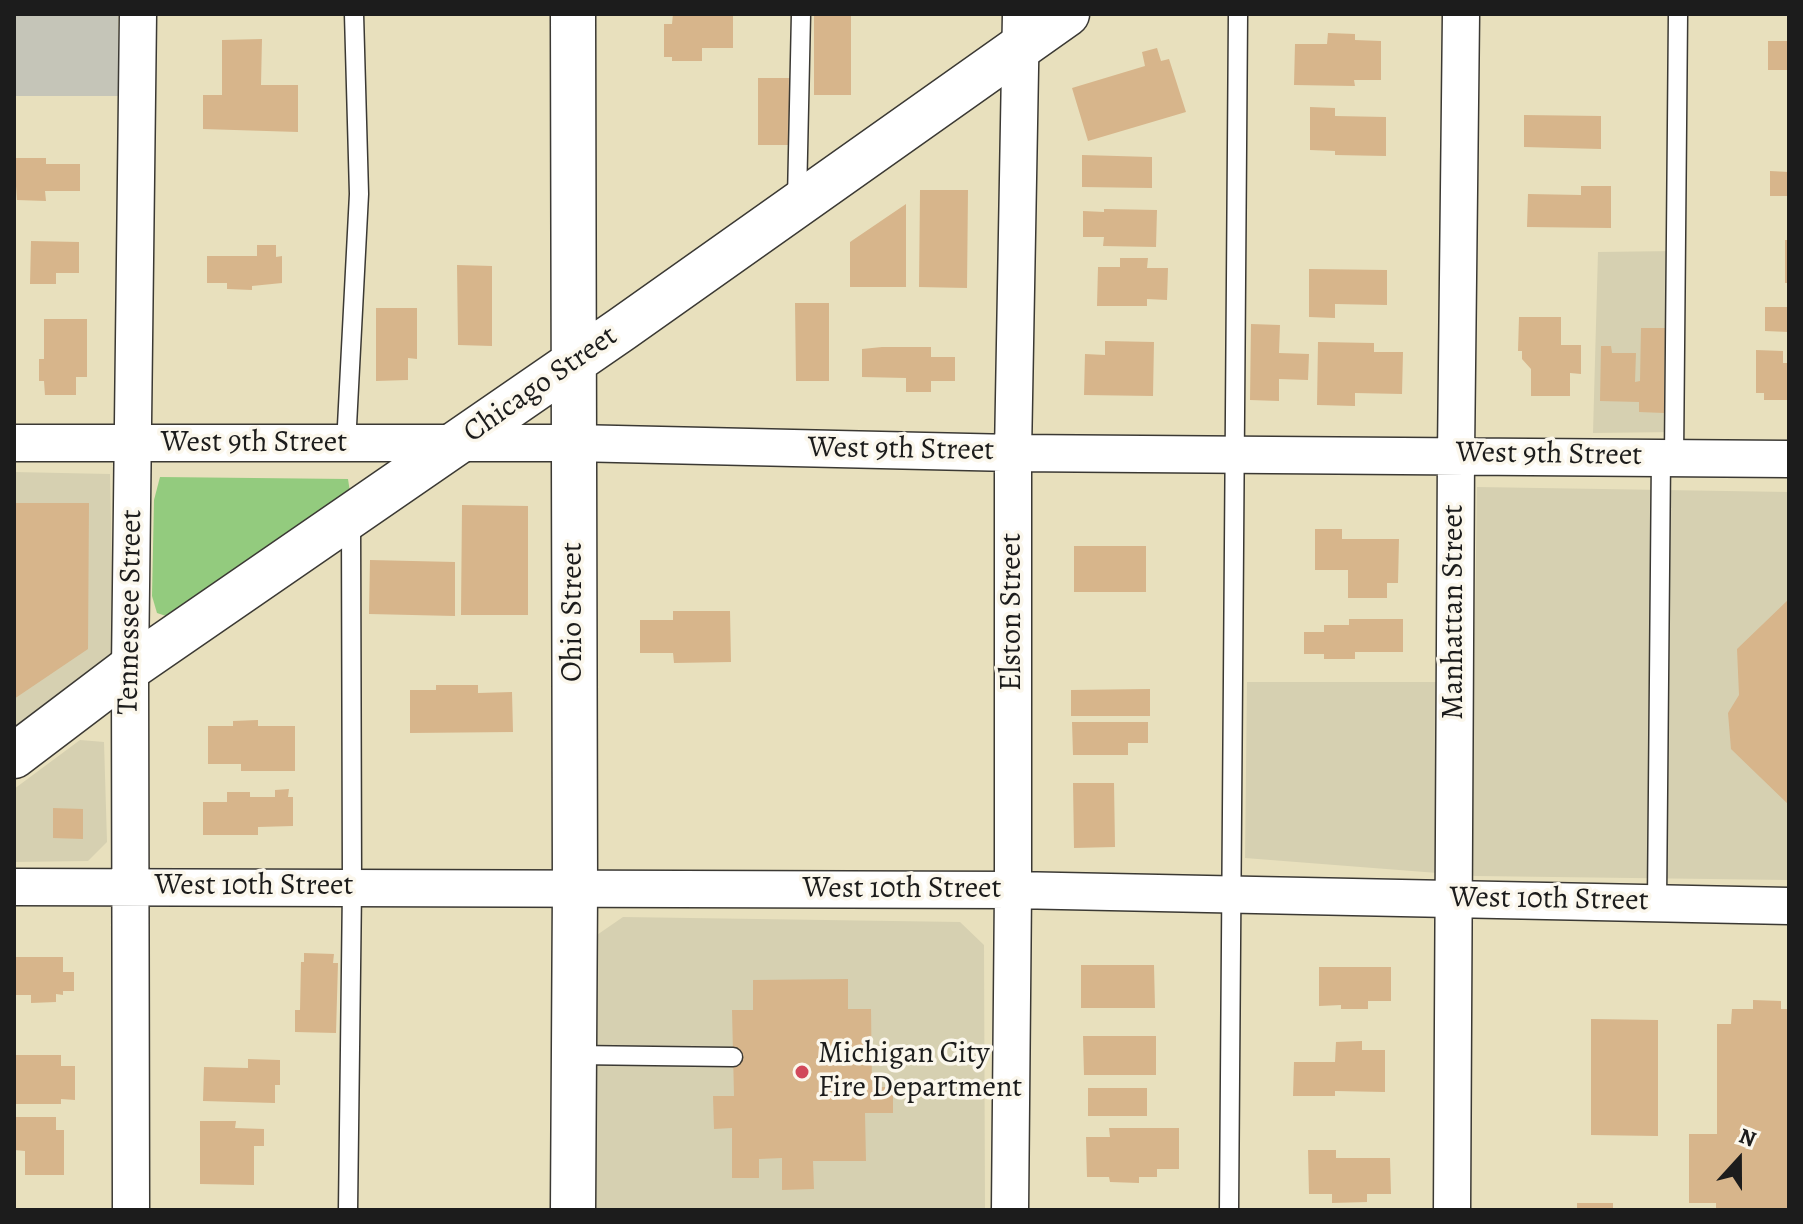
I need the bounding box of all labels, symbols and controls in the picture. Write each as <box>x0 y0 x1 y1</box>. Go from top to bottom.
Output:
street label: Chicago Street <box>457 319 625 451</box>
street label: West 9th Street <box>161 426 347 462</box>
street label: West 9th Street <box>808 430 994 470</box>
street label: West 9th Street <box>1456 435 1642 475</box>
street label: Manhattan Street <box>1437 504 1473 720</box>
street label: Tennessee Street <box>111 509 151 715</box>
street label: Elston Street <box>995 533 1031 691</box>
street label: Ohio Street <box>556 542 592 682</box>
street label: West 10th Street <box>155 869 353 905</box>
street label: West 10th Street <box>803 872 1001 908</box>
street label: West 10th Street <box>1449 880 1649 920</box>
place label: Michigan City Fire Department <box>818 1037 1022 1108</box>
marker: Michigan City Fire Department <box>793 1063 811 1081</box>
north arrow <box>1699 1120 1779 1200</box>
text: N <box>1735 1121 1760 1154</box>

